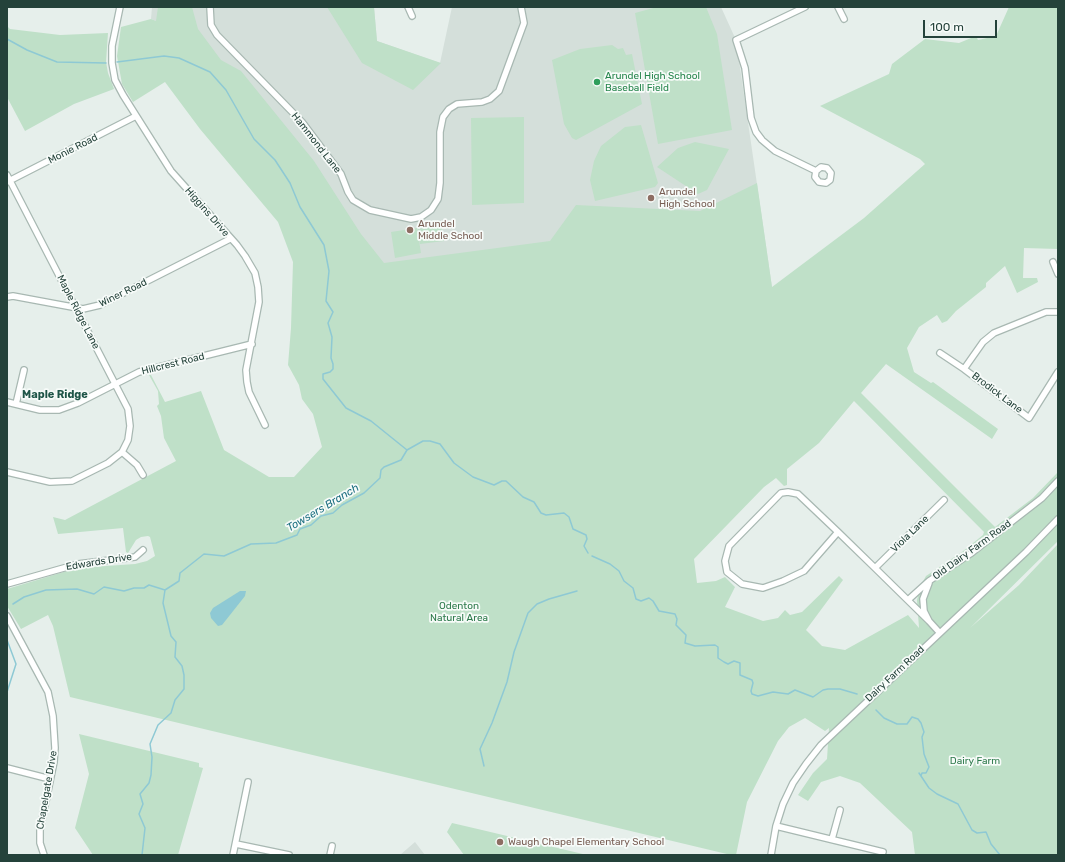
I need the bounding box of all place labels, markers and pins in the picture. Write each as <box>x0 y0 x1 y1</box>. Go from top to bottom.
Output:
place label: Arundel High School Baseball Field <box>605 70 700 94</box>
marker: Arundel High School Baseball Field <box>592 77 602 87</box>
place label: Arundel High School <box>659 186 715 210</box>
marker: Arundel High School <box>646 193 656 203</box>
place label: Arundel Middle School <box>418 218 482 242</box>
marker: Arundel Middle School <box>405 225 415 235</box>
place label: Waugh Chapel Elementary School <box>508 836 664 848</box>
marker: Waugh Chapel Elementary School <box>495 837 505 847</box>

